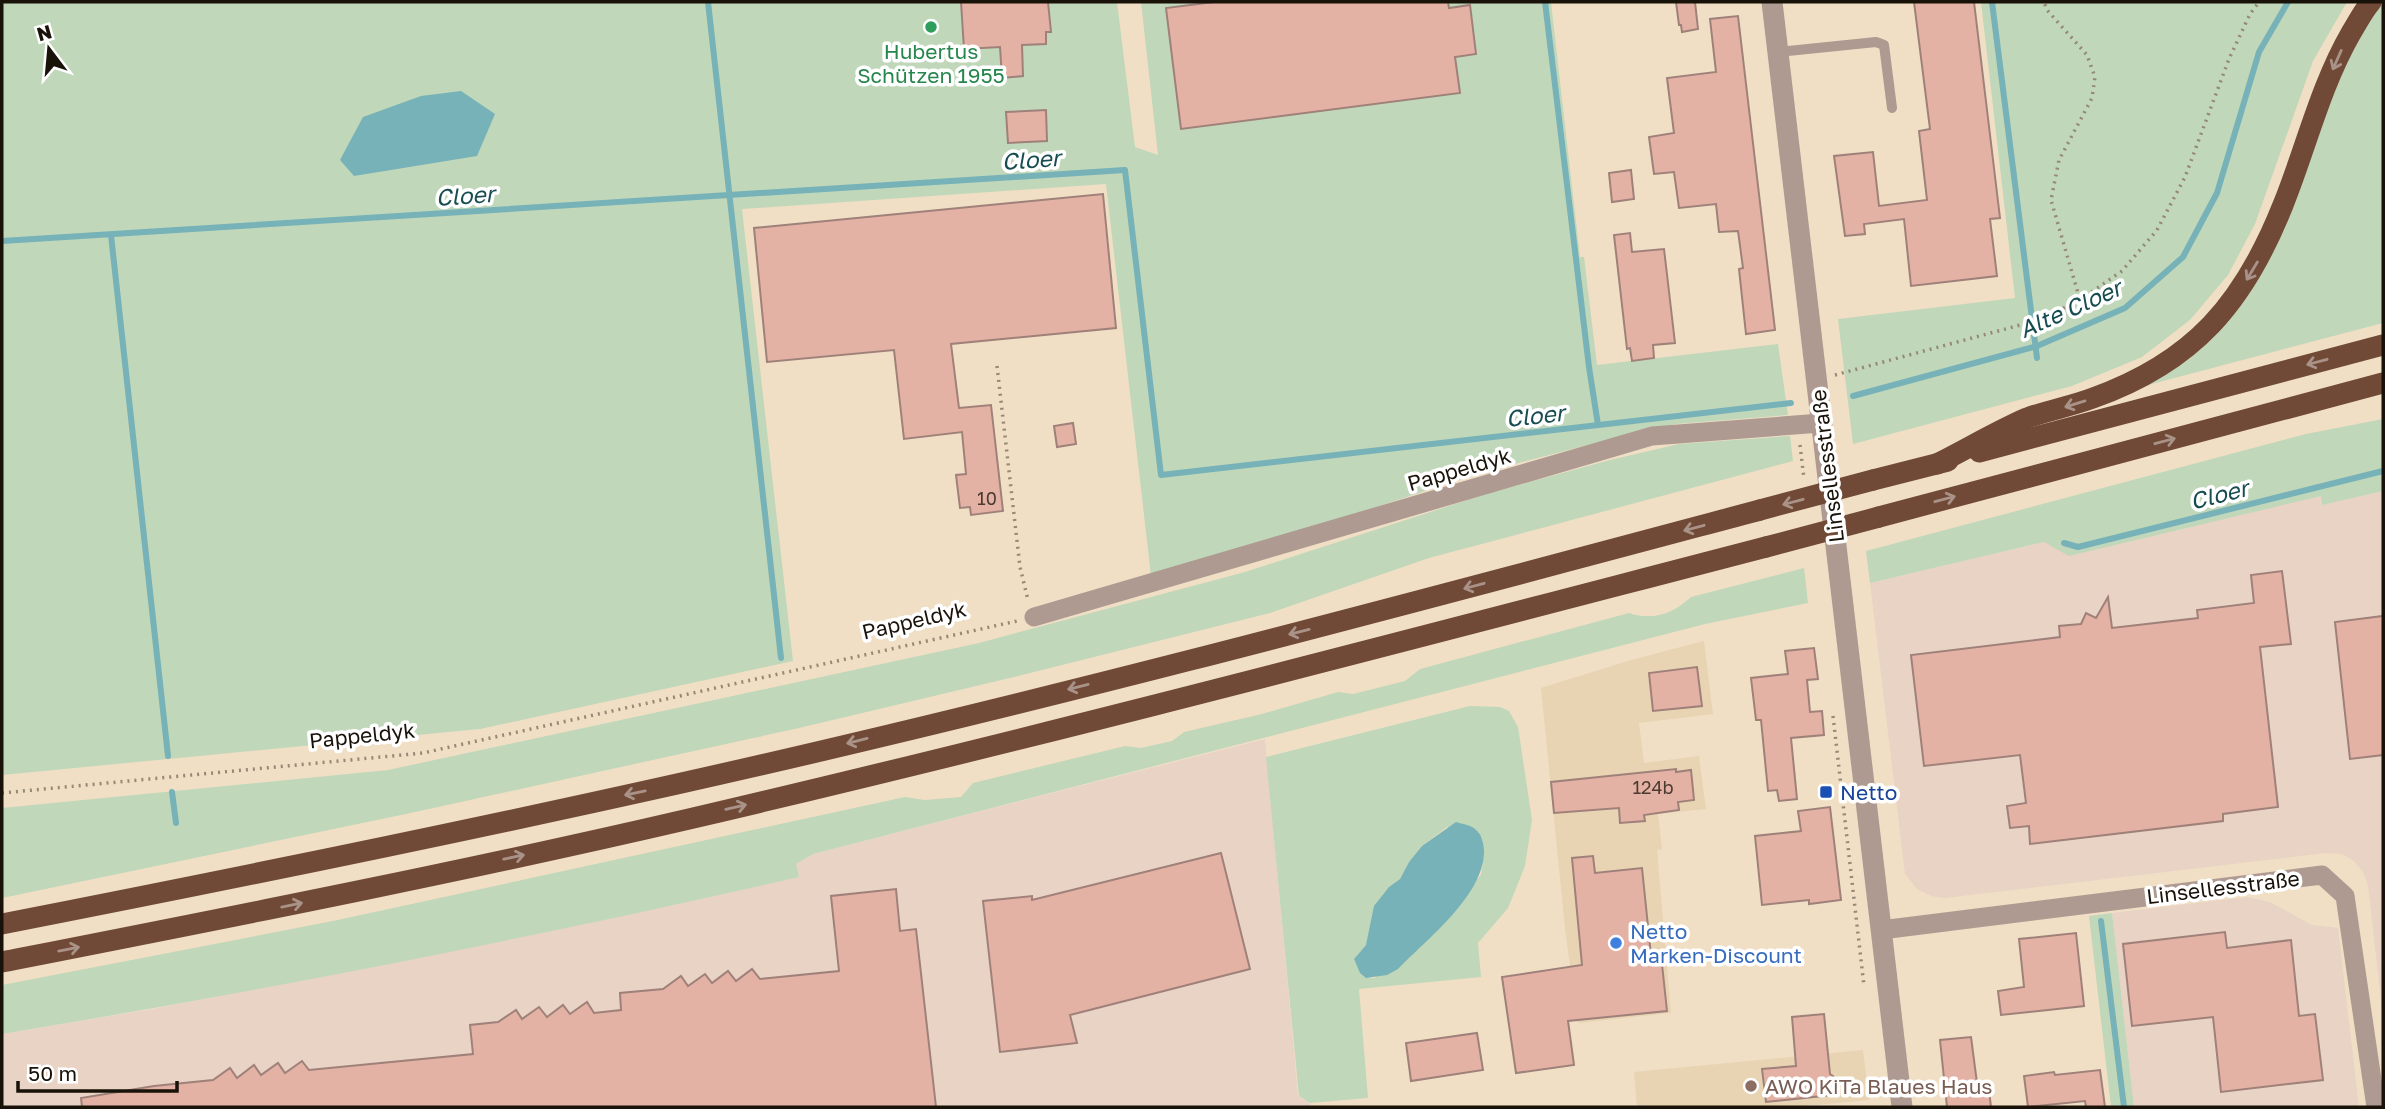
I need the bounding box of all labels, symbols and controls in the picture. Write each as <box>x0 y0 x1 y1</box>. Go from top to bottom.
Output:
north arrow <box>14 14 84 84</box>
text: N <box>34 19 54 45</box>
marker: Hubertus Schützen 1955 <box>923 19 939 35</box>
place label: Hubertus Schützen 1955 <box>857 38 1005 88</box>
one-way arrow <box>2330 49 2343 71</box>
water label: Cloer <box>1001 143 1064 175</box>
water label: Cloer <box>435 179 498 211</box>
one-way arrow <box>2245 261 2259 281</box>
water label: Alte Cloer <box>2015 272 2128 343</box>
one-way arrow <box>2306 356 2329 369</box>
street label: Linsellesstraße <box>1805 388 1849 544</box>
water label: Cloer <box>1504 398 1569 432</box>
one-way arrow <box>2064 398 2086 411</box>
one-way arrow <box>2153 434 2175 447</box>
street label: Pappeldyk <box>1404 442 1514 496</box>
water label: Cloer <box>2187 473 2254 515</box>
house number: 10 <box>977 487 997 509</box>
one-way arrow <box>1934 492 1956 505</box>
one-way arrow <box>1782 496 1805 509</box>
one-way arrow <box>1683 522 1706 535</box>
one-way arrow <box>1463 580 1486 593</box>
street label: Pappeldyk <box>859 595 969 645</box>
one-way arrow <box>1288 626 1310 639</box>
one-way arrow <box>1067 681 1090 694</box>
street label: Pappeldyk <box>308 716 416 753</box>
one-way arrow <box>846 735 869 748</box>
house number: 124b <box>1632 776 1674 798</box>
place label: Netto <box>1840 779 1897 805</box>
marker: Netto <box>1818 784 1834 800</box>
one-way arrow <box>624 787 647 800</box>
one-way arrow <box>724 800 747 814</box>
one-way arrow <box>502 849 525 863</box>
street label: Linsellesstraße <box>2145 865 2301 909</box>
one-way arrow <box>280 898 303 911</box>
place label: Netto Marken-Discount <box>1630 918 1802 968</box>
marker: Netto Marken-Discount <box>1608 935 1624 951</box>
one-way arrow <box>57 941 80 955</box>
scale bar <box>18 1050 177 1094</box>
text: 50 m <box>28 1060 77 1086</box>
place label: AWO KiTa Blaues Haus <box>1765 1073 1993 1099</box>
marker: AWO KiTa Blaues Haus <box>1743 1078 1759 1094</box>

